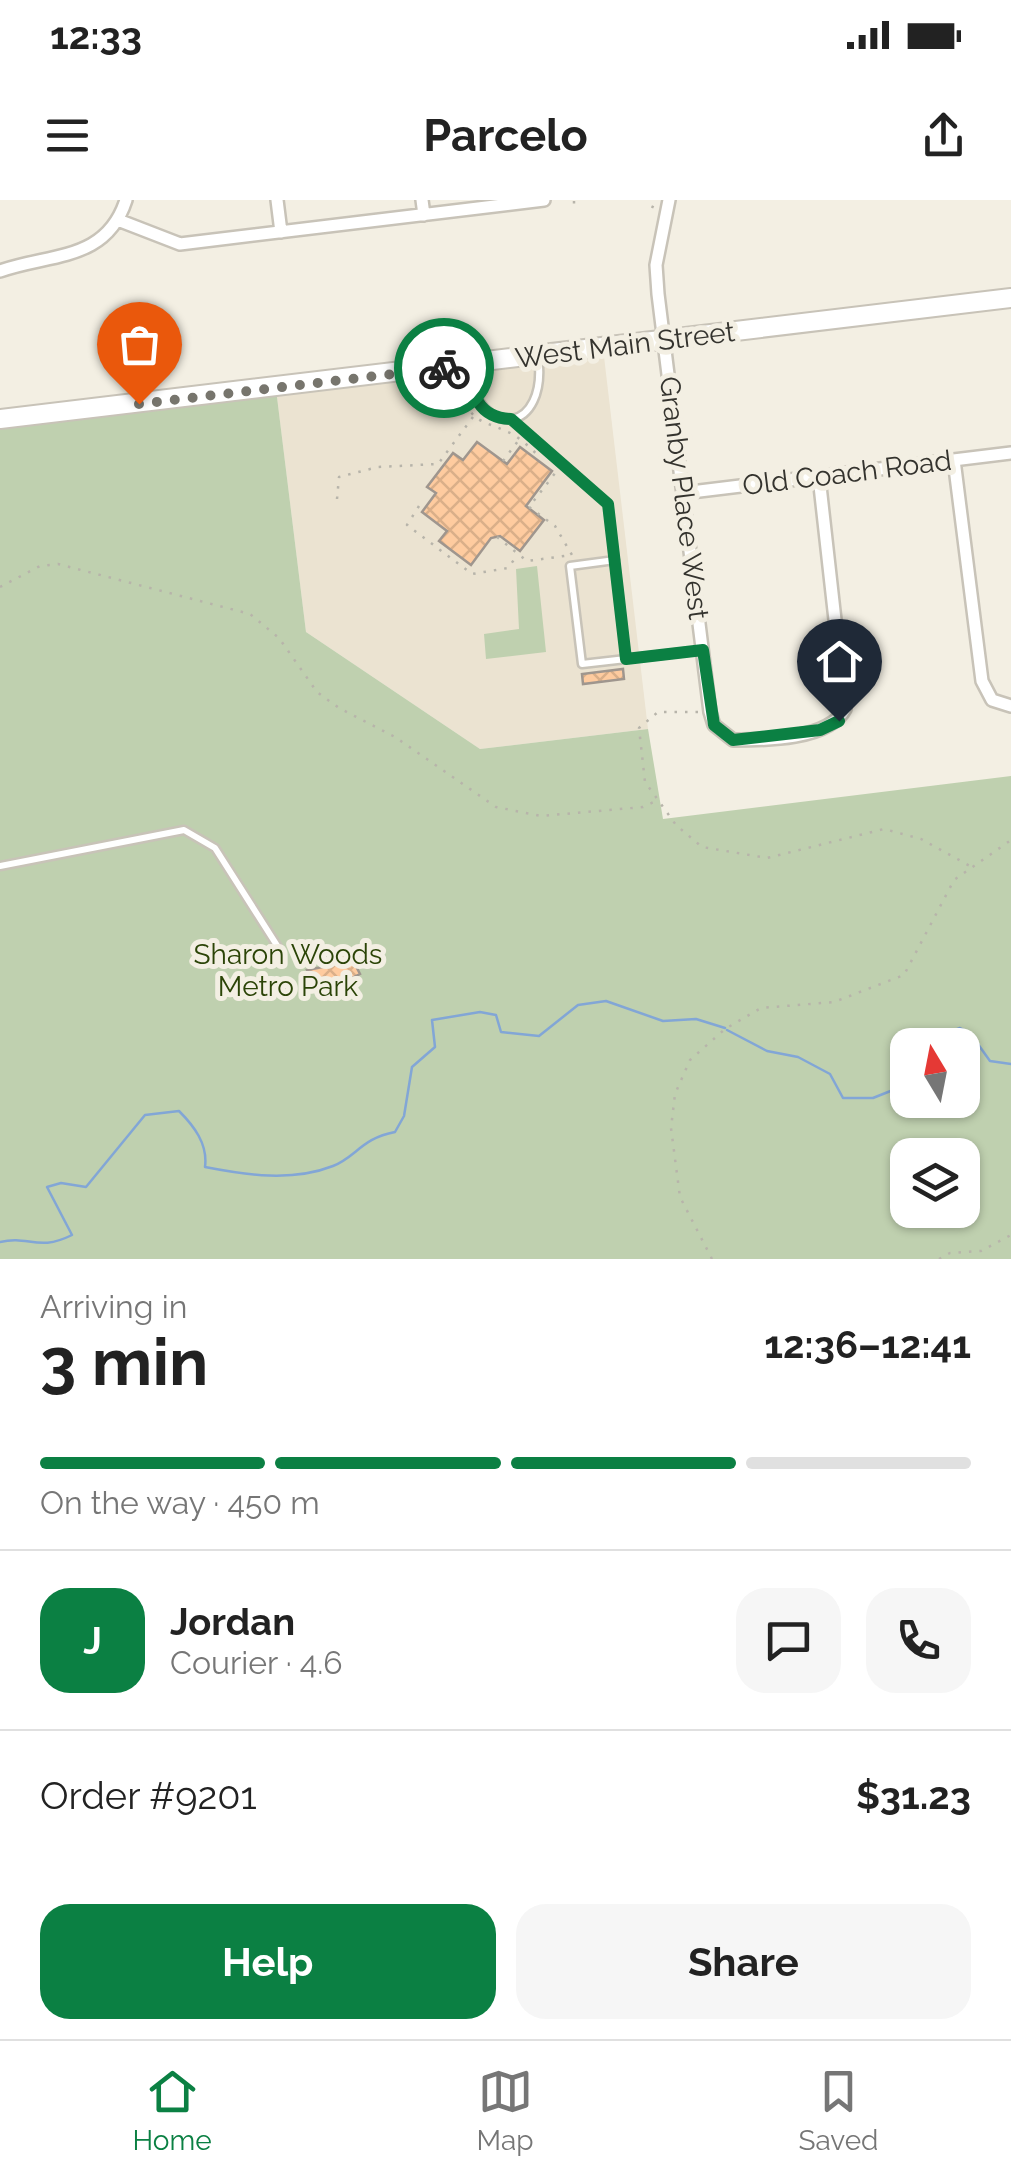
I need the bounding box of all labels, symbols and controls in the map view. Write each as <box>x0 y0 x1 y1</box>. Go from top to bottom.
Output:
text: 12:33 <box>50 13 142 58</box>
icon: menu <box>40 108 95 163</box>
icon: share <box>916 108 971 163</box>
text: Parcelo <box>423 109 588 162</box>
pin <box>97 302 182 405</box>
street label: West Main Street <box>513 315 737 375</box>
icon: bag <box>112 317 167 372</box>
courier <box>394 318 494 418</box>
icon: bike <box>417 341 472 396</box>
street label: Granby Place West <box>653 375 715 622</box>
street label: Old Coach Road <box>741 444 953 502</box>
pin <box>797 619 882 722</box>
icon: home <box>812 634 867 689</box>
park label: Sharon Woods Metro Park <box>194 938 382 1003</box>
north arrow <box>890 1028 980 1118</box>
map controls <box>890 1028 980 1228</box>
button: layers <box>890 1138 980 1228</box>
text: Arriving in <box>40 1288 187 1325</box>
text: 12:36–12:41 <box>764 1322 971 1367</box>
text: 3 min <box>40 1324 208 1400</box>
text: On the way · 450 m <box>40 1484 320 1521</box>
button: chat <box>736 1588 841 1693</box>
button: phone <box>866 1588 971 1693</box>
text: Jordan <box>170 1599 295 1644</box>
text: J <box>83 1618 102 1663</box>
text: Courier · 4.6 <box>170 1644 343 1681</box>
text: Order #9201 <box>40 1773 257 1818</box>
text: $31.23 <box>856 1773 971 1818</box>
button: Help <box>40 1904 496 2019</box>
button: Share <box>516 1904 971 2019</box>
tab: Home <box>132 2064 212 2157</box>
tab: Map <box>477 2064 534 2157</box>
tab: Saved <box>798 2064 879 2157</box>

